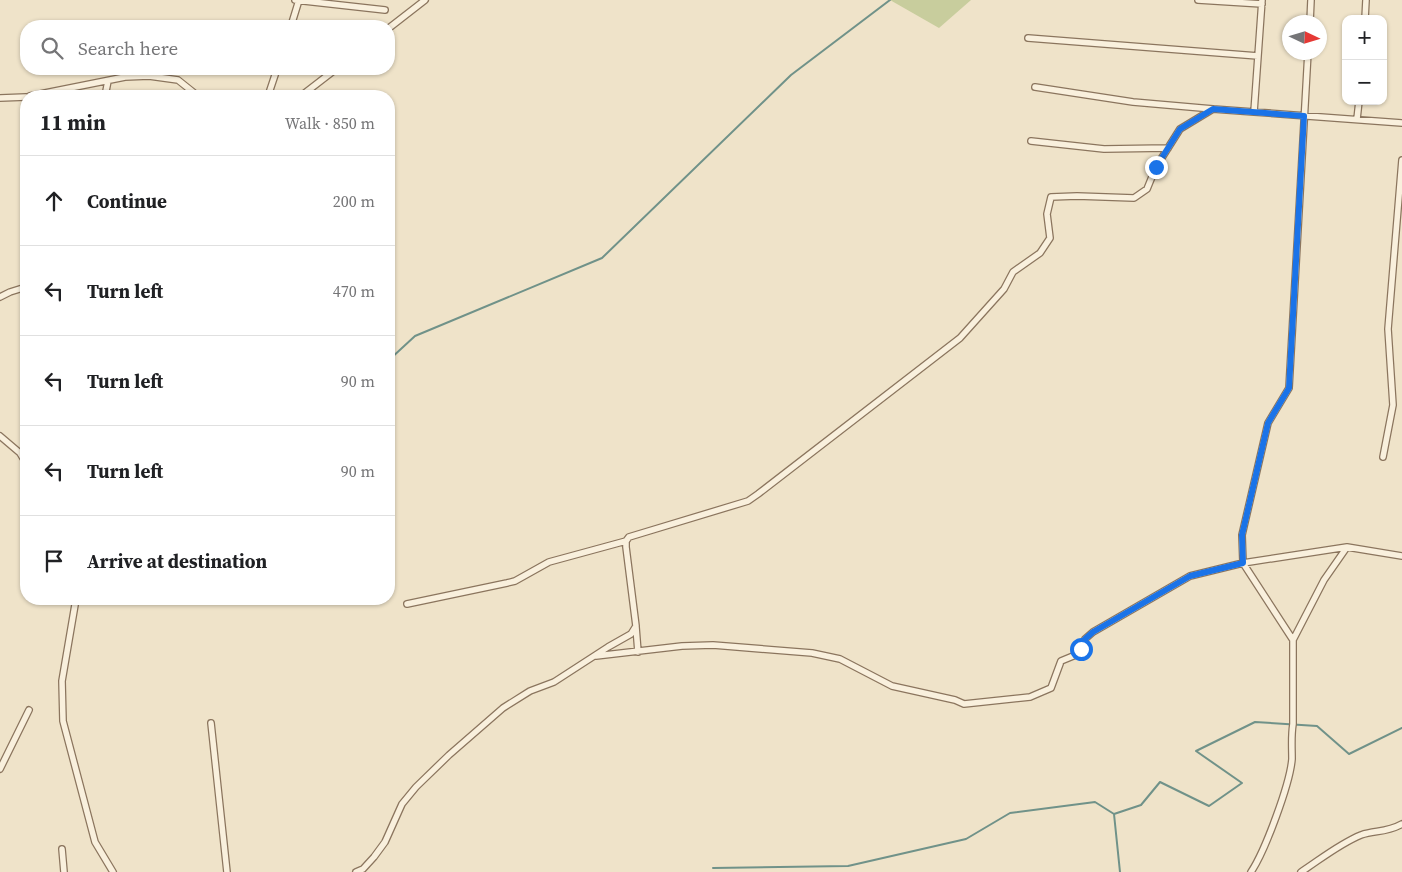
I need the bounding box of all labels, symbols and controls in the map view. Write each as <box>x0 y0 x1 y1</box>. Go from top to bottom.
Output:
north arrow <box>1282 15 1327 60</box>
map controls <box>1342 15 1387 105</box>
button: + <box>1342 15 1387 60</box>
search box <box>20 20 395 75</box>
icon: search <box>38 34 66 62</box>
text: Search here <box>78 35 178 61</box>
button: − <box>1342 60 1387 105</box>
text: 11 min <box>40 108 106 137</box>
text: Walk · 850 m <box>285 112 375 134</box>
route end <box>1145 156 1168 179</box>
icon: ahead <box>40 187 68 215</box>
text: Continue <box>87 188 167 214</box>
text: 200 m <box>333 190 375 212</box>
icon: left <box>40 277 68 305</box>
text: Turn left <box>87 278 163 304</box>
text: 470 m <box>333 280 375 302</box>
icon: left <box>40 367 68 395</box>
text: Turn left <box>87 368 163 394</box>
text: 90 m <box>341 370 375 392</box>
icon: left <box>40 457 68 485</box>
text: Turn left <box>87 458 163 484</box>
text: 90 m <box>341 460 375 482</box>
icon: arrive <box>40 547 68 575</box>
text: Arrive at destination <box>87 548 267 574</box>
route start <box>1070 638 1093 661</box>

